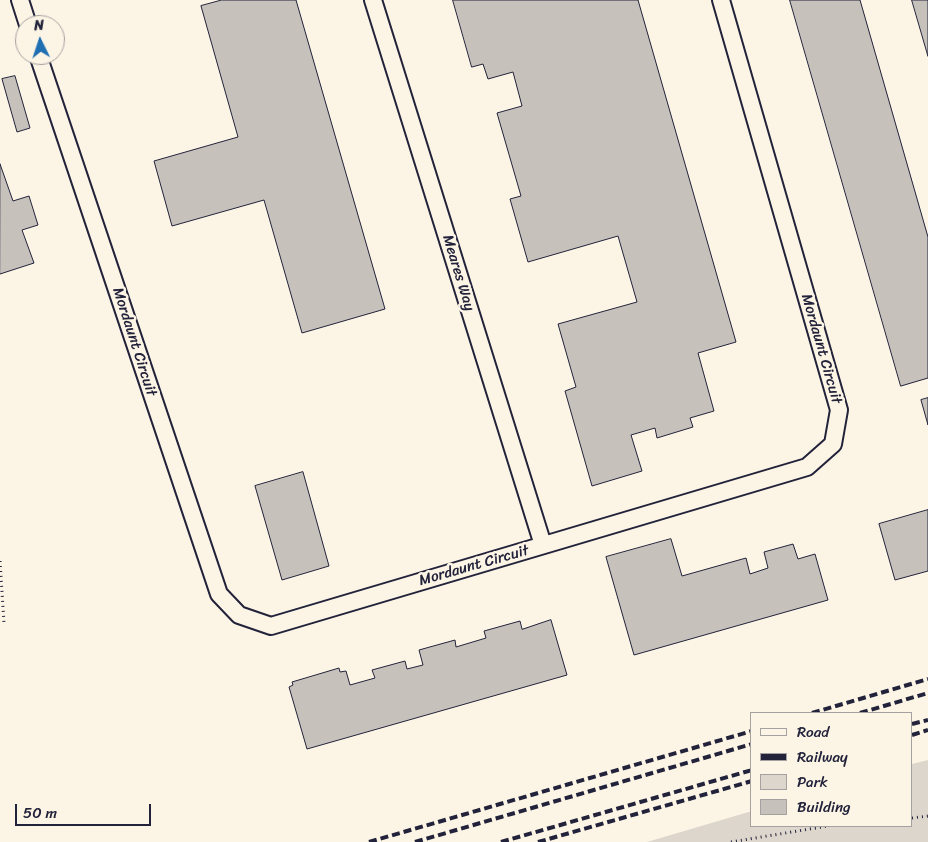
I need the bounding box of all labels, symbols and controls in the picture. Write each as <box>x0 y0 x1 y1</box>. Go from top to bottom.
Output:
text: N <box>33 13 45 38</box>
north arrow <box>15 15 65 65</box>
street label: Meares Way <box>438 233 478 313</box>
street label: Mordaunt Circuit <box>108 285 160 399</box>
street label: Mordaunt Circuit <box>797 292 845 406</box>
street label: Mordaunt Circuit <box>417 542 531 590</box>
legend <box>750 712 913 827</box>
text: Road <box>797 719 829 745</box>
text: Railway <box>797 744 848 770</box>
text: Park <box>797 769 828 795</box>
scale bar <box>18 794 154 826</box>
text: Building <box>797 794 851 820</box>
text: 50 m <box>23 800 57 826</box>

